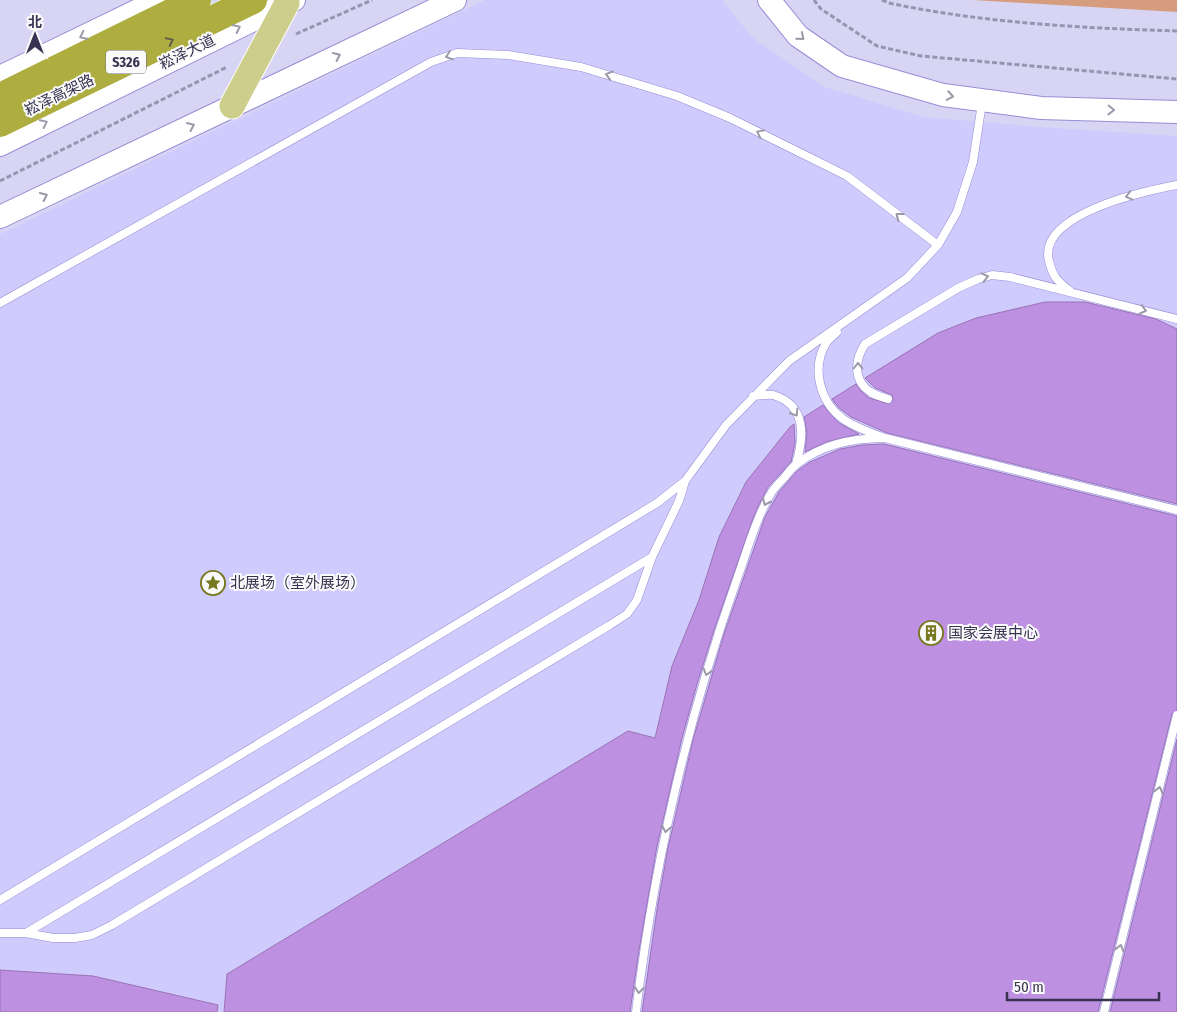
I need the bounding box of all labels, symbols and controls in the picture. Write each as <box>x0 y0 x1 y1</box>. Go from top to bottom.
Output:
north arrow <box>10 10 60 60</box>
text: 北 <box>28 14 42 31</box>
one-way arrow <box>231 24 240 34</box>
one-way arrow <box>79 30 88 41</box>
street label: 崧泽大道 <box>156 31 218 73</box>
one-way arrow <box>795 31 804 40</box>
one-way arrow <box>164 37 173 47</box>
one-way arrow <box>445 50 454 60</box>
road number: S326 <box>106 51 146 74</box>
one-way arrow <box>332 52 341 62</box>
street label: 崧泽高架路 <box>21 70 97 120</box>
one-way arrow <box>605 71 613 81</box>
one-way arrow <box>945 90 954 100</box>
one-way arrow <box>1108 105 1116 115</box>
one-way arrow <box>39 119 48 129</box>
one-way arrow <box>186 122 195 132</box>
one-way arrow <box>756 129 765 139</box>
one-way arrow <box>1125 190 1134 201</box>
one-way arrow <box>39 192 48 202</box>
one-way arrow <box>895 213 905 222</box>
one-way arrow <box>981 272 989 283</box>
one-way arrow <box>1138 304 1147 315</box>
one-way arrow <box>853 362 863 370</box>
one-way arrow <box>788 408 798 417</box>
one-way arrow <box>762 497 773 506</box>
place icon: 北展场（室外展场） <box>200 570 226 596</box>
place label: 北展场（室外展场） <box>230 574 365 592</box>
building icon: 国家会展中心 <box>918 620 944 646</box>
place label: 国家会展中心 <box>948 624 1038 642</box>
one-way arrow <box>702 667 712 676</box>
one-way arrow <box>1153 786 1163 794</box>
one-way arrow <box>661 825 672 834</box>
one-way arrow <box>1114 944 1124 952</box>
scale bar <box>1007 970 1160 1002</box>
text: 50 m <box>1014 978 1044 996</box>
one-way arrow <box>634 986 645 994</box>

